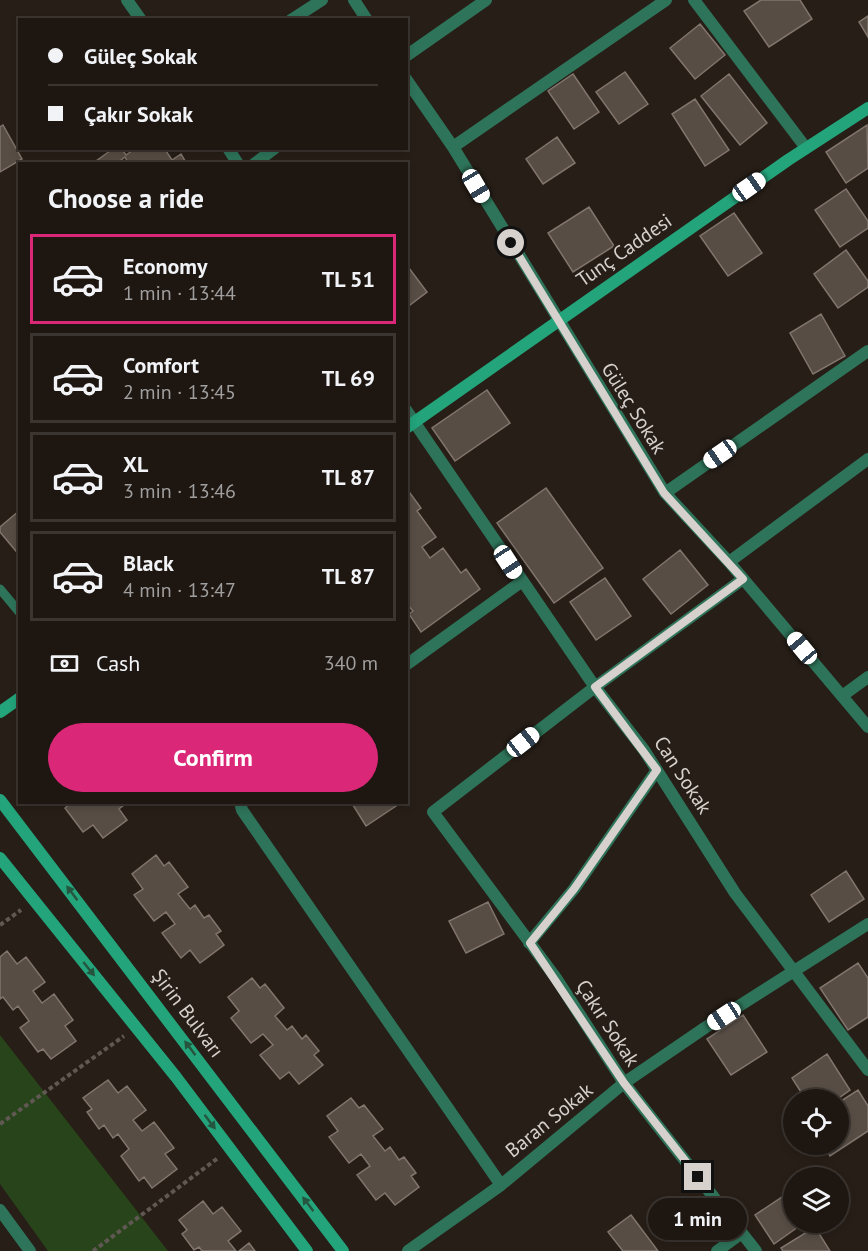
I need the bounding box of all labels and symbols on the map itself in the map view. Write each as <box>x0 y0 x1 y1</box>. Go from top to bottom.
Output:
car <box>459 166 493 206</box>
car <box>729 169 769 205</box>
street label: Tunç Caddesi <box>571 207 677 293</box>
route start <box>497 229 524 256</box>
street label: Güleç Sokak <box>596 357 673 459</box>
car <box>700 436 740 472</box>
car <box>491 542 525 582</box>
car <box>784 628 820 668</box>
car <box>503 724 543 760</box>
street label: Can Sokak <box>648 731 718 819</box>
one-way arrow <box>67 886 79 901</box>
one-way arrow <box>82 961 95 977</box>
street label: Şirin Bulvarı <box>146 963 230 1063</box>
street label: Çakır Sokak <box>570 975 646 1072</box>
car <box>704 999 744 1033</box>
one-way arrow <box>185 1041 197 1056</box>
street label: Baran Sokak <box>500 1077 598 1163</box>
one-way arrow <box>203 1114 215 1129</box>
route end <box>684 1163 711 1190</box>
one-way arrow <box>302 1197 314 1212</box>
callout: 1 min <box>648 1198 748 1240</box>

